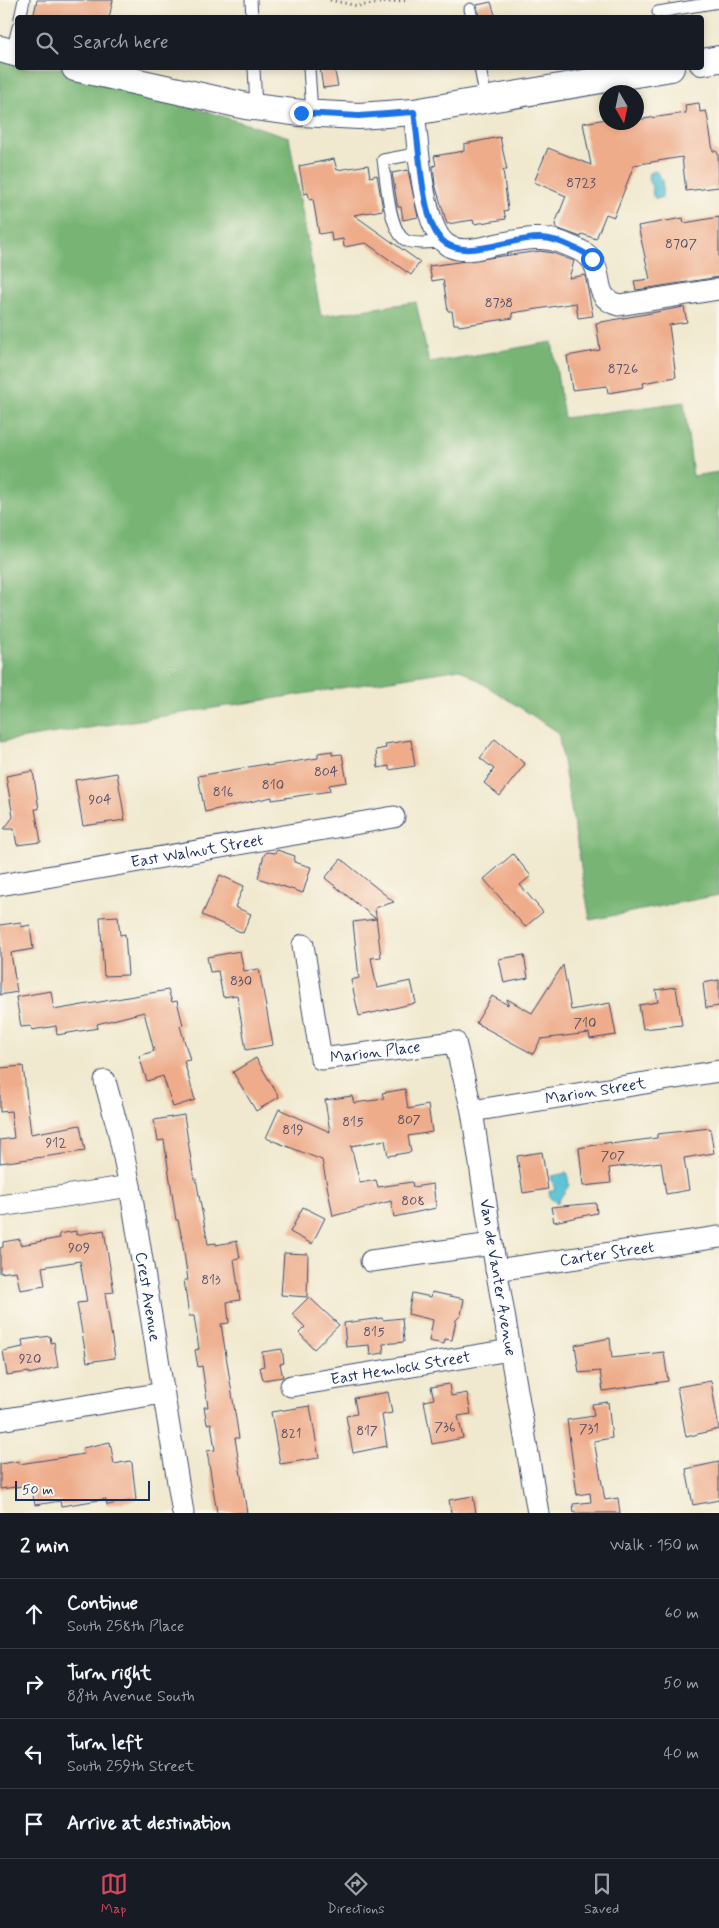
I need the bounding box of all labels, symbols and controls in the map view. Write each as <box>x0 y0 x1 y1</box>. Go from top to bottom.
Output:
search box <box>15 15 704 70</box>
icon: search <box>33 29 61 57</box>
text: Search here <box>73 30 169 55</box>
north arrow <box>599 85 644 130</box>
route end <box>290 102 313 125</box>
house number: 8723 <box>566 174 596 192</box>
house number: 8707 <box>665 235 697 253</box>
route start <box>581 248 604 271</box>
house number: 8738 <box>485 294 513 312</box>
house number: 8726 <box>608 360 638 378</box>
house number: 804 <box>314 763 338 781</box>
house number: 810 <box>262 776 284 794</box>
house number: 816 <box>213 783 233 801</box>
house number: 904 <box>88 791 112 809</box>
street label: East Walnut Street <box>129 829 265 873</box>
house number: 830 <box>230 972 252 990</box>
house number: 710 <box>574 1014 596 1032</box>
street label: Marion Place <box>329 1036 422 1068</box>
street label: Marion Street <box>544 1072 648 1109</box>
house number: 807 <box>397 1111 421 1129</box>
house number: 815 <box>342 1113 364 1131</box>
house number: 819 <box>282 1121 304 1139</box>
house number: 912 <box>45 1134 67 1152</box>
house number: 707 <box>601 1147 625 1165</box>
house number: 808 <box>401 1192 425 1210</box>
street label: Van de Vanter Avenue <box>475 1198 521 1358</box>
street label: Carter Street <box>558 1236 655 1271</box>
house number: 909 <box>68 1239 90 1257</box>
street label: Crest Avenue <box>130 1250 166 1343</box>
house number: 813 <box>201 1271 221 1289</box>
house number: 815 <box>363 1323 385 1341</box>
street label: East Hemlock Street <box>329 1346 473 1390</box>
house number: 920 <box>19 1350 41 1368</box>
house number: 736 <box>434 1418 456 1436</box>
house number: 731 <box>579 1420 599 1438</box>
house number: 817 <box>356 1422 378 1440</box>
house number: 821 <box>281 1425 301 1443</box>
scale bar <box>15 1478 150 1501</box>
text: 50 m <box>22 1481 53 1499</box>
text: 2 min <box>20 1532 69 1560</box>
text: Walk · 150 m <box>610 1535 699 1556</box>
text: Continue <box>67 1591 138 1616</box>
icon: ahead <box>20 1600 48 1628</box>
text: 60 m <box>665 1603 699 1624</box>
text: South 258th Place <box>67 1616 184 1637</box>
text: Turn right <box>67 1661 151 1686</box>
icon: right <box>20 1670 48 1698</box>
text: 50 m <box>663 1673 699 1694</box>
text: 88th Avenue South <box>67 1686 195 1707</box>
text: Turn left <box>67 1731 143 1756</box>
icon: left <box>20 1740 48 1768</box>
text: 40 m <box>663 1743 699 1764</box>
text: South 259th Street <box>67 1756 194 1777</box>
icon: arrive <box>20 1810 48 1838</box>
text: Arrive at destination <box>67 1811 231 1836</box>
tab: Map <box>100 1870 128 1918</box>
tab: Directions <box>327 1870 385 1918</box>
tab: Saved <box>584 1870 619 1918</box>

